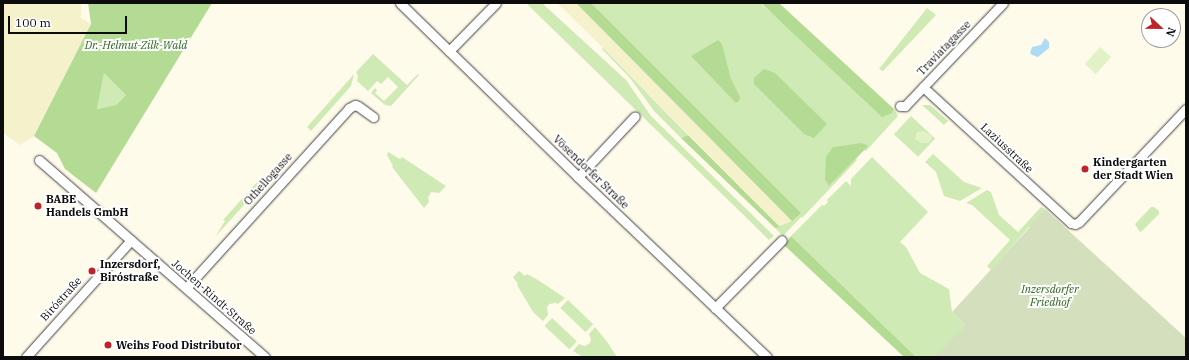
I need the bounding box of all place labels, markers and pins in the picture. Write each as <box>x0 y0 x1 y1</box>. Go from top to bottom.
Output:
place label: Kindergarten der Stadt Wien <box>1093 156 1173 182</box>
marker: Kindergarten der Stadt Wien <box>1080 164 1090 174</box>
place label: BABE Handels GmbH <box>46 193 128 219</box>
marker: BABE Handels GmbH <box>33 201 43 211</box>
place label: Inzersdorf, Biróstraße <box>100 258 160 284</box>
marker: Inzersdorf, Biróstraße <box>87 266 97 276</box>
place label: Weihs Food Distributor <box>116 338 242 352</box>
marker: Weihs Food Distributor <box>103 340 113 350</box>

